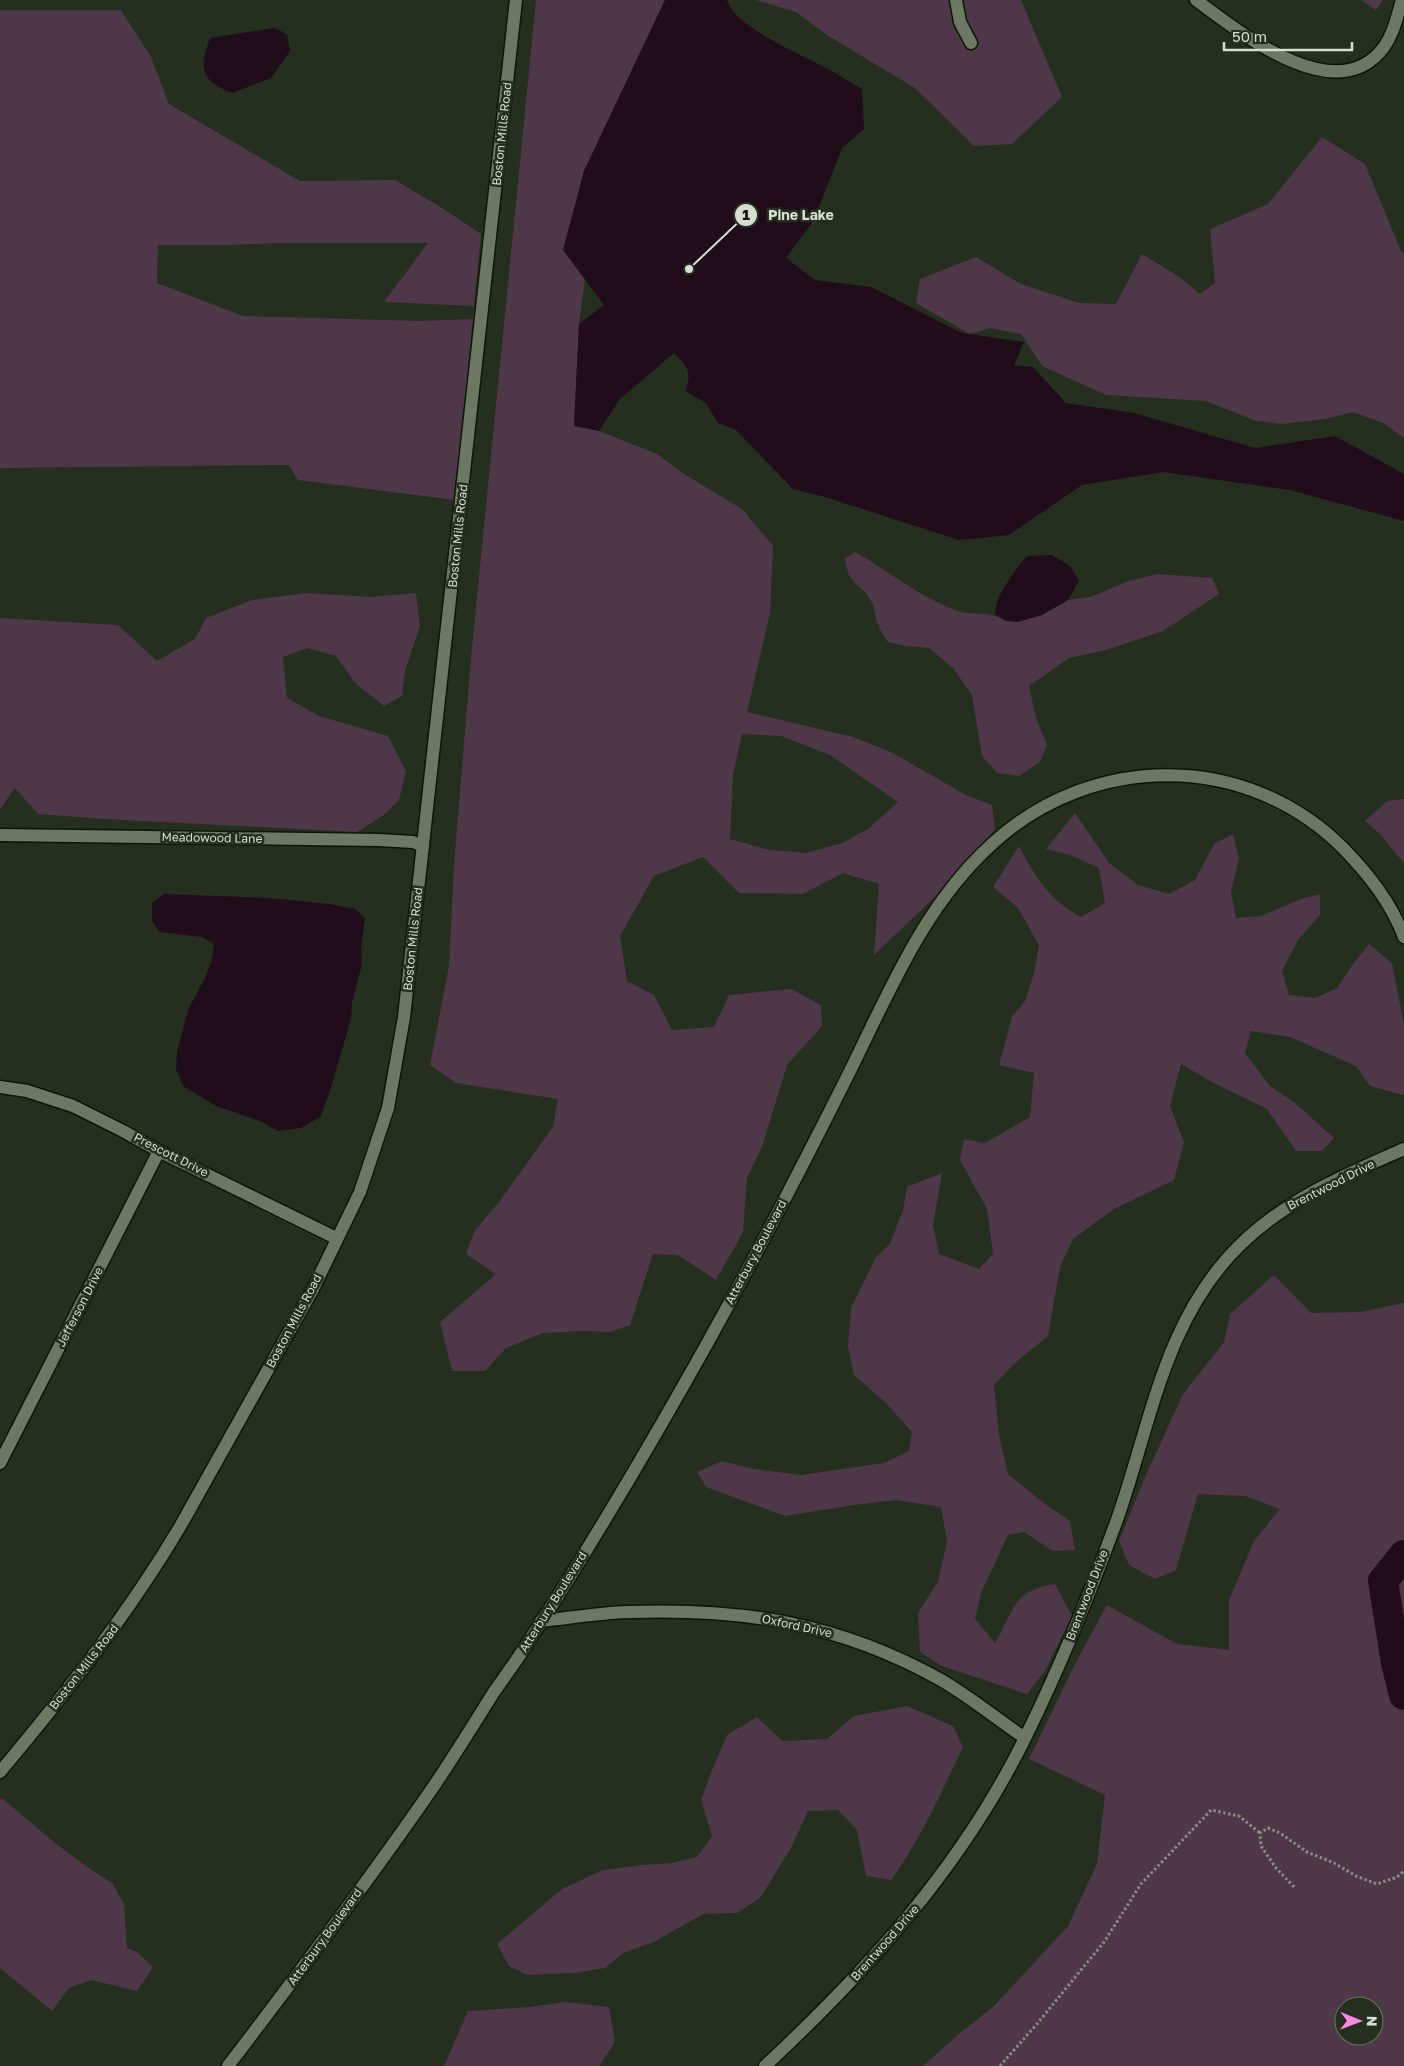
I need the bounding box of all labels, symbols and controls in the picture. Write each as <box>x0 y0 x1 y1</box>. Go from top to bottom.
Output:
scale bar <box>1224 20 1352 52</box>
text: 50 m <box>1232 27 1267 45</box>
street label: Boston Mills Road <box>489 81 514 186</box>
callout: Pine Lake <box>733 200 844 229</box>
text: 1 <box>742 205 750 223</box>
text: Pine Lake <box>768 206 834 223</box>
street label: Boston Mills Road <box>445 483 470 588</box>
street label: Meadowood Lane <box>161 829 263 846</box>
street label: Boston Mills Road <box>400 886 425 991</box>
street label: Prescott Drive <box>131 1129 211 1180</box>
street label: Brentwood Drive <box>1285 1156 1377 1213</box>
street label: Atterbury Boulevard <box>722 1197 789 1307</box>
street label: Jefferson Drive <box>53 1264 106 1349</box>
street label: Boston Mills Road <box>263 1271 325 1370</box>
street label: Brentwood Drive <box>1062 1547 1111 1642</box>
street label: Atterbury Boulevard <box>515 1549 590 1655</box>
street label: Oxford Drive <box>761 1611 834 1640</box>
street label: Boston Mills Road <box>46 1621 122 1712</box>
street label: Atterbury Boulevard <box>284 1885 365 1988</box>
street label: Brentwood Drive <box>848 1902 922 1984</box>
north arrow <box>1334 1996 1384 2046</box>
text: N <box>1364 2016 1381 2027</box>

